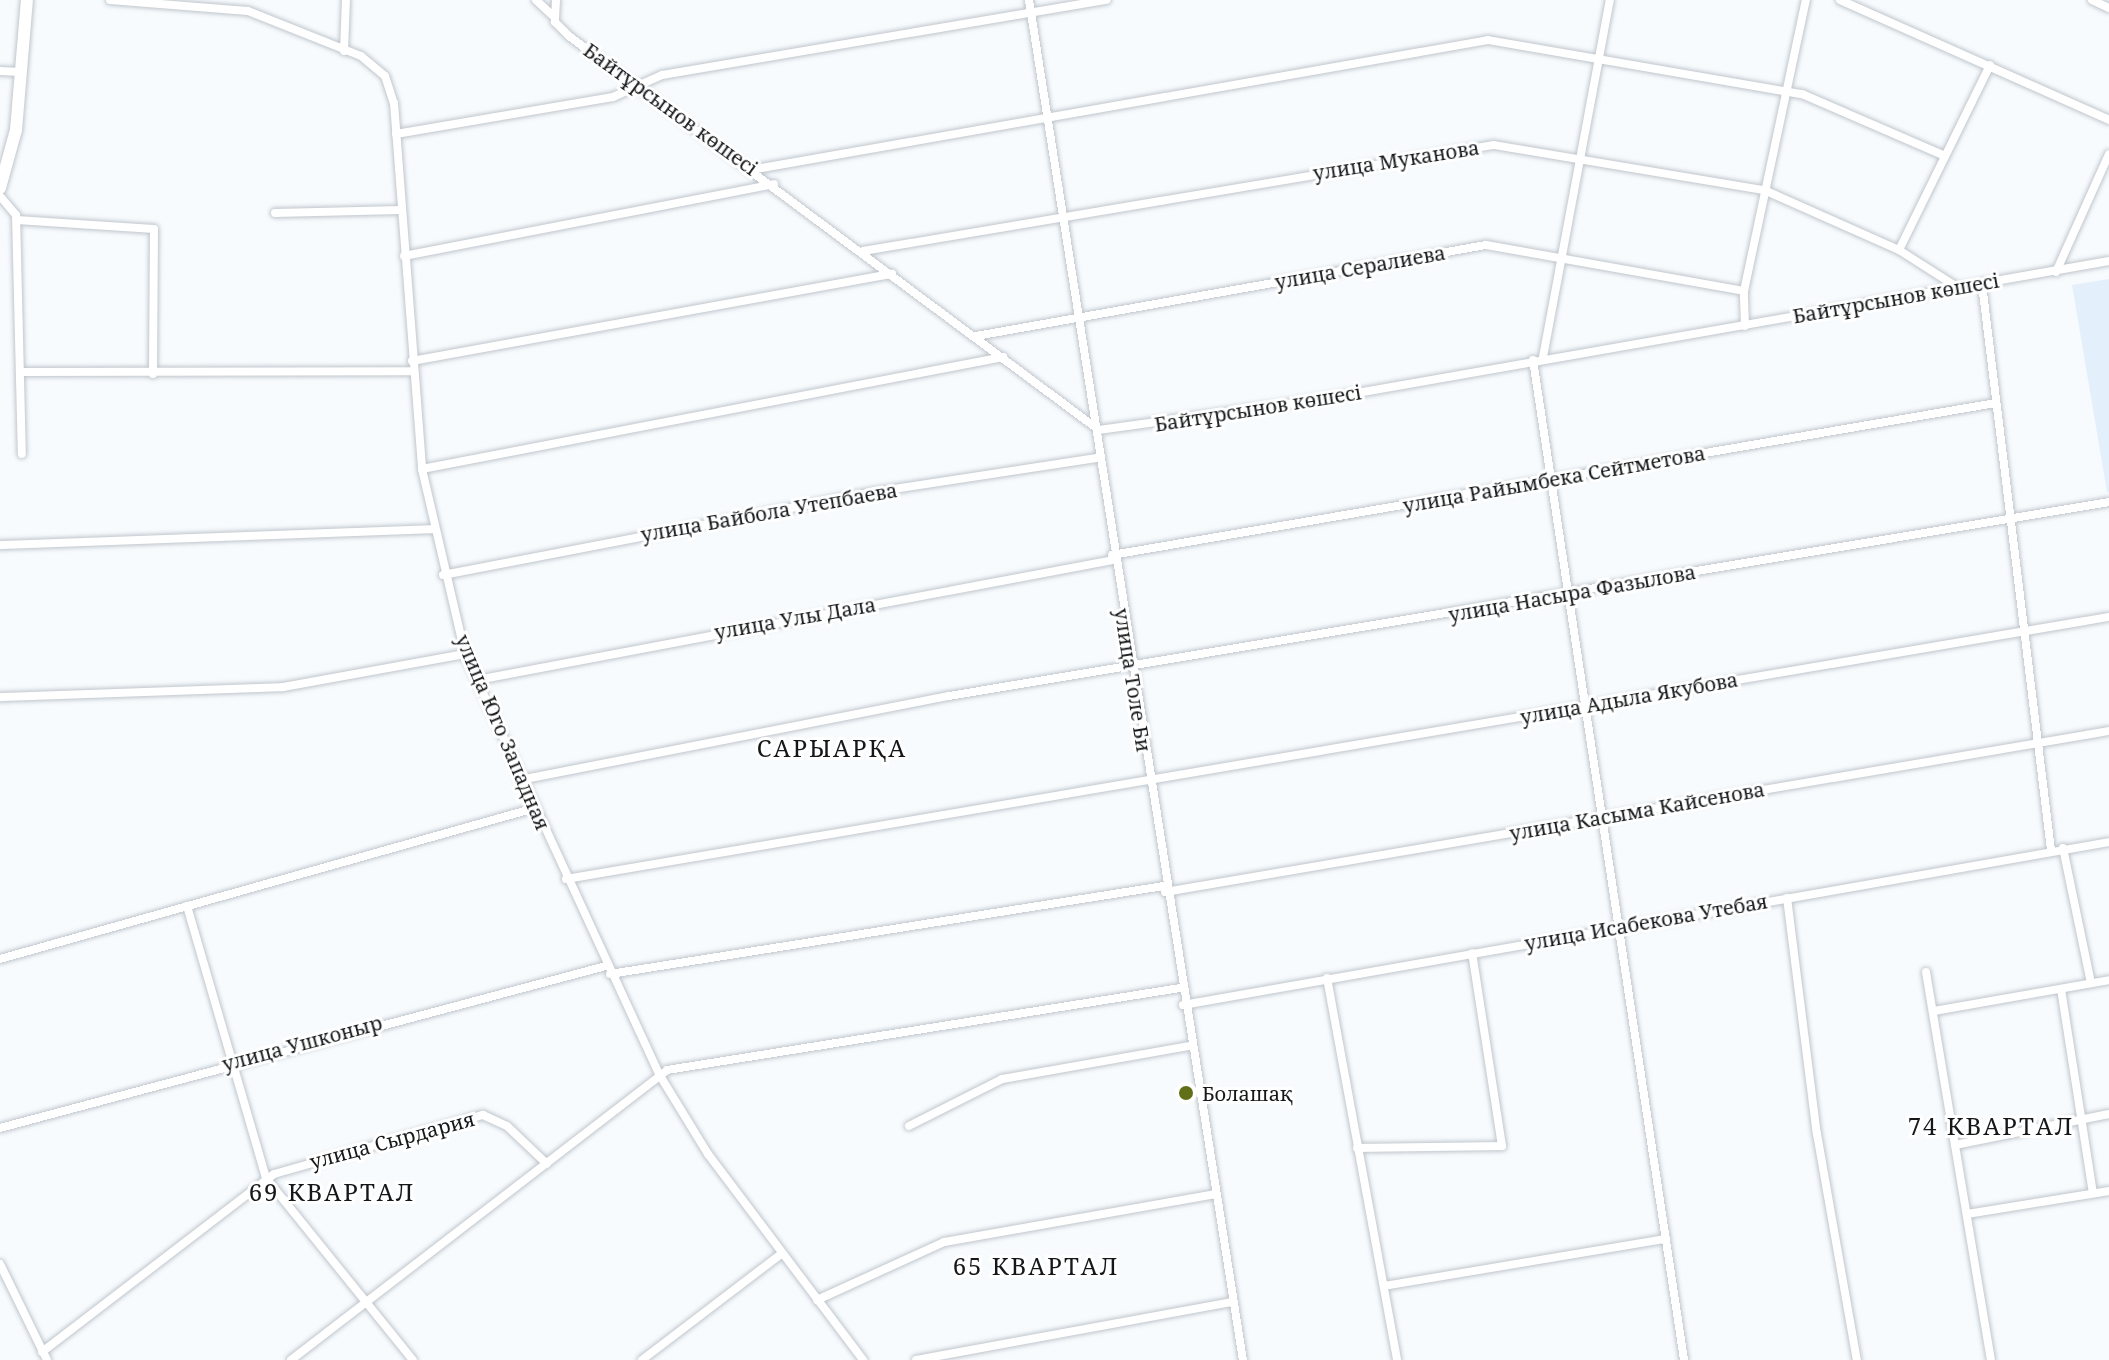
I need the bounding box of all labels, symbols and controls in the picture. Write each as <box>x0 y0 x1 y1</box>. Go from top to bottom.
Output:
street label: Байтұрсынов көшесі <box>579 38 763 180</box>
street label: улица Муканова <box>1311 135 1481 185</box>
street label: улица Сералиева <box>1273 240 1447 294</box>
street label: Байтұрсынов көшесі <box>1791 268 2001 328</box>
street label: Байтұрсынов көшесі <box>1153 380 1363 436</box>
street label: улица Райымбека Сейтметова <box>1401 441 1707 517</box>
street label: улица Байбола Утепбаева <box>639 478 899 546</box>
street label: улица Насыра Фазылова <box>1447 559 1697 627</box>
street label: улица Улы Дала <box>712 592 878 644</box>
street label: улица Толе Би <box>1110 606 1156 754</box>
street label: улица Юго Западная <box>451 631 555 833</box>
street label: улица Адыла Якубова <box>1518 667 1740 729</box>
district label: САРЫАРҚА <box>757 734 907 762</box>
street label: улица Касыма Кайсенова <box>1508 777 1766 845</box>
street label: улица Исабекова Утебая <box>1523 889 1769 955</box>
street label: улица Ушконыр <box>219 1010 385 1076</box>
place label: Болашақ <box>1202 1081 1293 1105</box>
marker: Болашақ <box>1177 1084 1195 1102</box>
street label: улица Сырдария <box>307 1106 477 1174</box>
district label: 74 КВАРТАЛ <box>1908 1112 2074 1140</box>
district label: 69 КВАРТАЛ <box>249 1178 415 1206</box>
district label: 65 КВАРТАЛ <box>953 1252 1119 1280</box>

